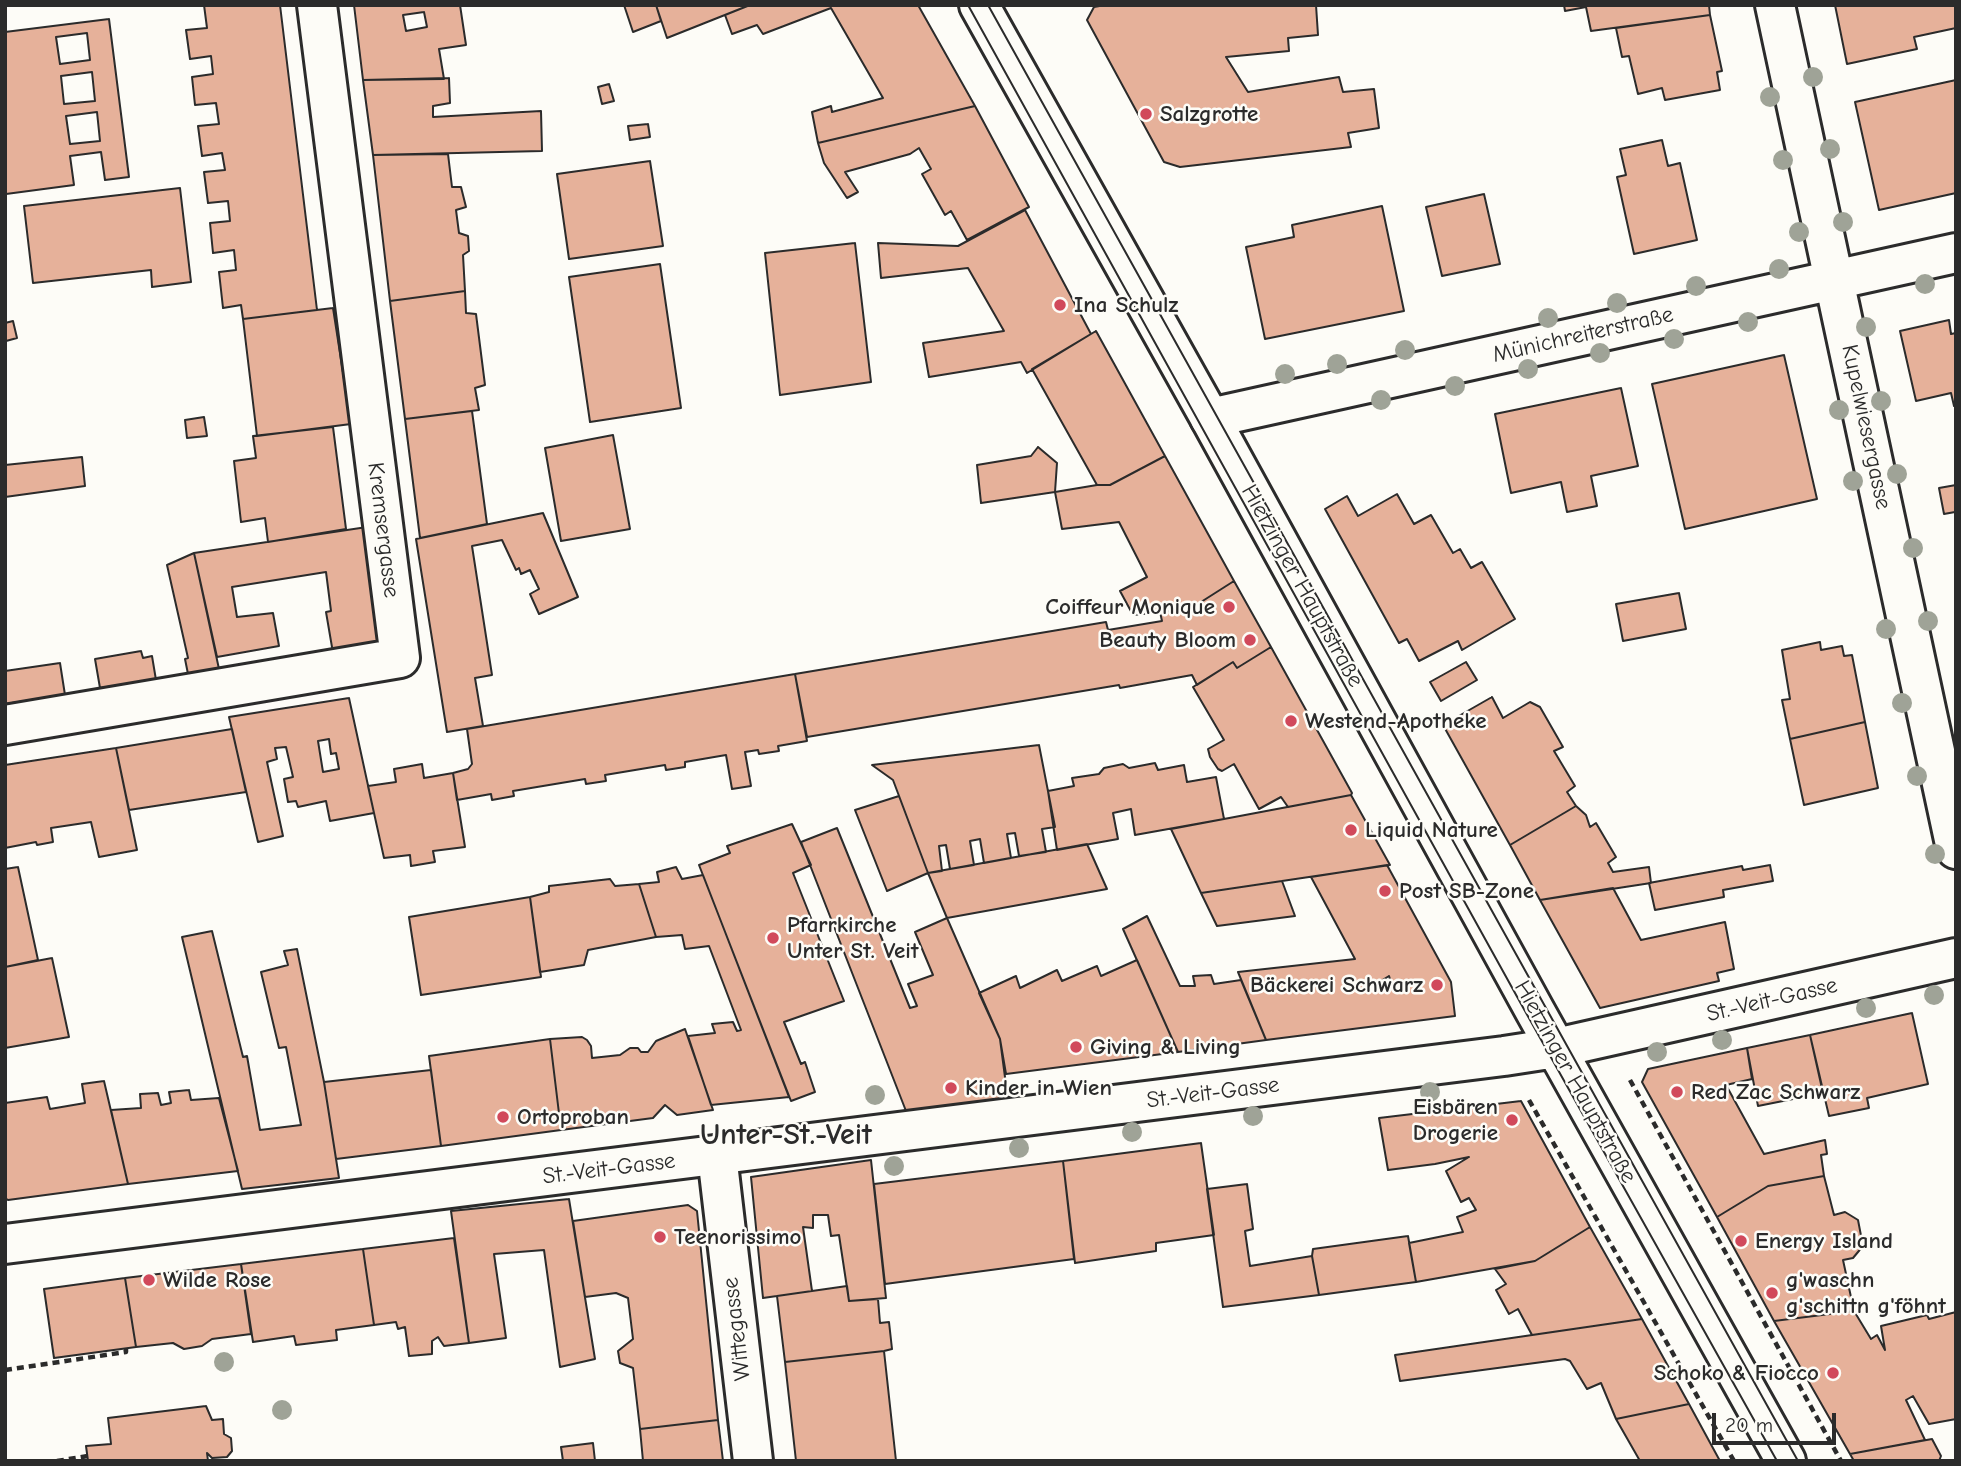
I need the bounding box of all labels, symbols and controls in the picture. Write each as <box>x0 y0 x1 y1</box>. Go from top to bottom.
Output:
place label: Salzgrotte <box>1160 100 1258 128</box>
marker: Salzgrotte <box>1138 106 1154 122</box>
place label: Ina Schulz <box>1074 291 1178 319</box>
marker: Ina Schulz <box>1052 297 1068 313</box>
street label: Münichreiterstraße <box>1490 301 1676 369</box>
street label: Kupelwiesergasse <box>1835 342 1897 512</box>
street label: Kremsergasse <box>361 461 405 599</box>
street label: Hietzinger Hauptstraße <box>1235 480 1369 692</box>
place label: Coiffeur Monique <box>1045 593 1215 621</box>
marker: Coiffeur Monique <box>1221 599 1237 615</box>
place label: Beauty Bloom <box>1099 626 1236 654</box>
marker: Beauty Bloom <box>1242 632 1258 648</box>
place label: Westend-Apotheke <box>1305 707 1486 735</box>
marker: Westend-Apotheke <box>1283 713 1299 729</box>
place label: Liquid Nature <box>1365 816 1498 844</box>
marker: Liquid Nature <box>1343 822 1359 838</box>
place label: Post SB-Zone <box>1399 877 1534 905</box>
marker: Post SB-Zone <box>1377 883 1393 899</box>
place label: Pfarrkirche Unter St. Veit <box>787 911 918 965</box>
marker: Pfarrkirche Unter St. Veit <box>765 930 781 946</box>
place label: Bäckerei Schwarz <box>1250 971 1423 999</box>
street label: St.-Veit-Gasse <box>1704 972 1840 1028</box>
street label: Hietzinger Hauptstraße <box>1508 976 1642 1188</box>
marker: Bäckerei Schwarz <box>1429 977 1445 993</box>
place label: Giving & Living <box>1090 1033 1241 1061</box>
marker: Giving & Living <box>1068 1039 1084 1055</box>
street label: St.-Veit-Gasse <box>1145 1071 1281 1115</box>
place label: Kinder in Wien <box>965 1074 1112 1102</box>
place label: Red Zac Schwarz <box>1691 1078 1860 1106</box>
marker: Kinder in Wien <box>943 1080 959 1096</box>
marker: Red Zac Schwarz <box>1669 1084 1685 1100</box>
place label: Eisbären Drogerie <box>1413 1093 1498 1147</box>
place label: Ortoproban <box>517 1103 629 1131</box>
marker: Ortoproban <box>495 1109 511 1125</box>
marker: Eisbären Drogerie <box>1504 1112 1520 1128</box>
district label: Unter-St.-Veit <box>700 1118 872 1154</box>
street label: St.-Veit-Gasse <box>541 1147 677 1191</box>
place label: Teenorissimo <box>674 1223 801 1251</box>
place label: Energy Island <box>1755 1227 1893 1255</box>
marker: Teenorissimo <box>652 1229 668 1245</box>
marker: Energy Island <box>1733 1233 1749 1249</box>
place label: Wilde Rose <box>163 1266 271 1294</box>
place label: g'waschn g'schittn g'föhnt <box>1786 1266 1946 1320</box>
marker: Wilde Rose <box>141 1272 157 1288</box>
street label: Wittegasse <box>717 1276 757 1382</box>
marker: g'waschn g'schittn g'föhnt <box>1764 1285 1780 1301</box>
place label: Schoko & Fiocco <box>1654 1359 1819 1387</box>
marker: Schoko & Fiocco <box>1825 1365 1841 1381</box>
scale bar <box>1716 1400 1840 1444</box>
text: 20 m <box>1725 1413 1773 1437</box>

